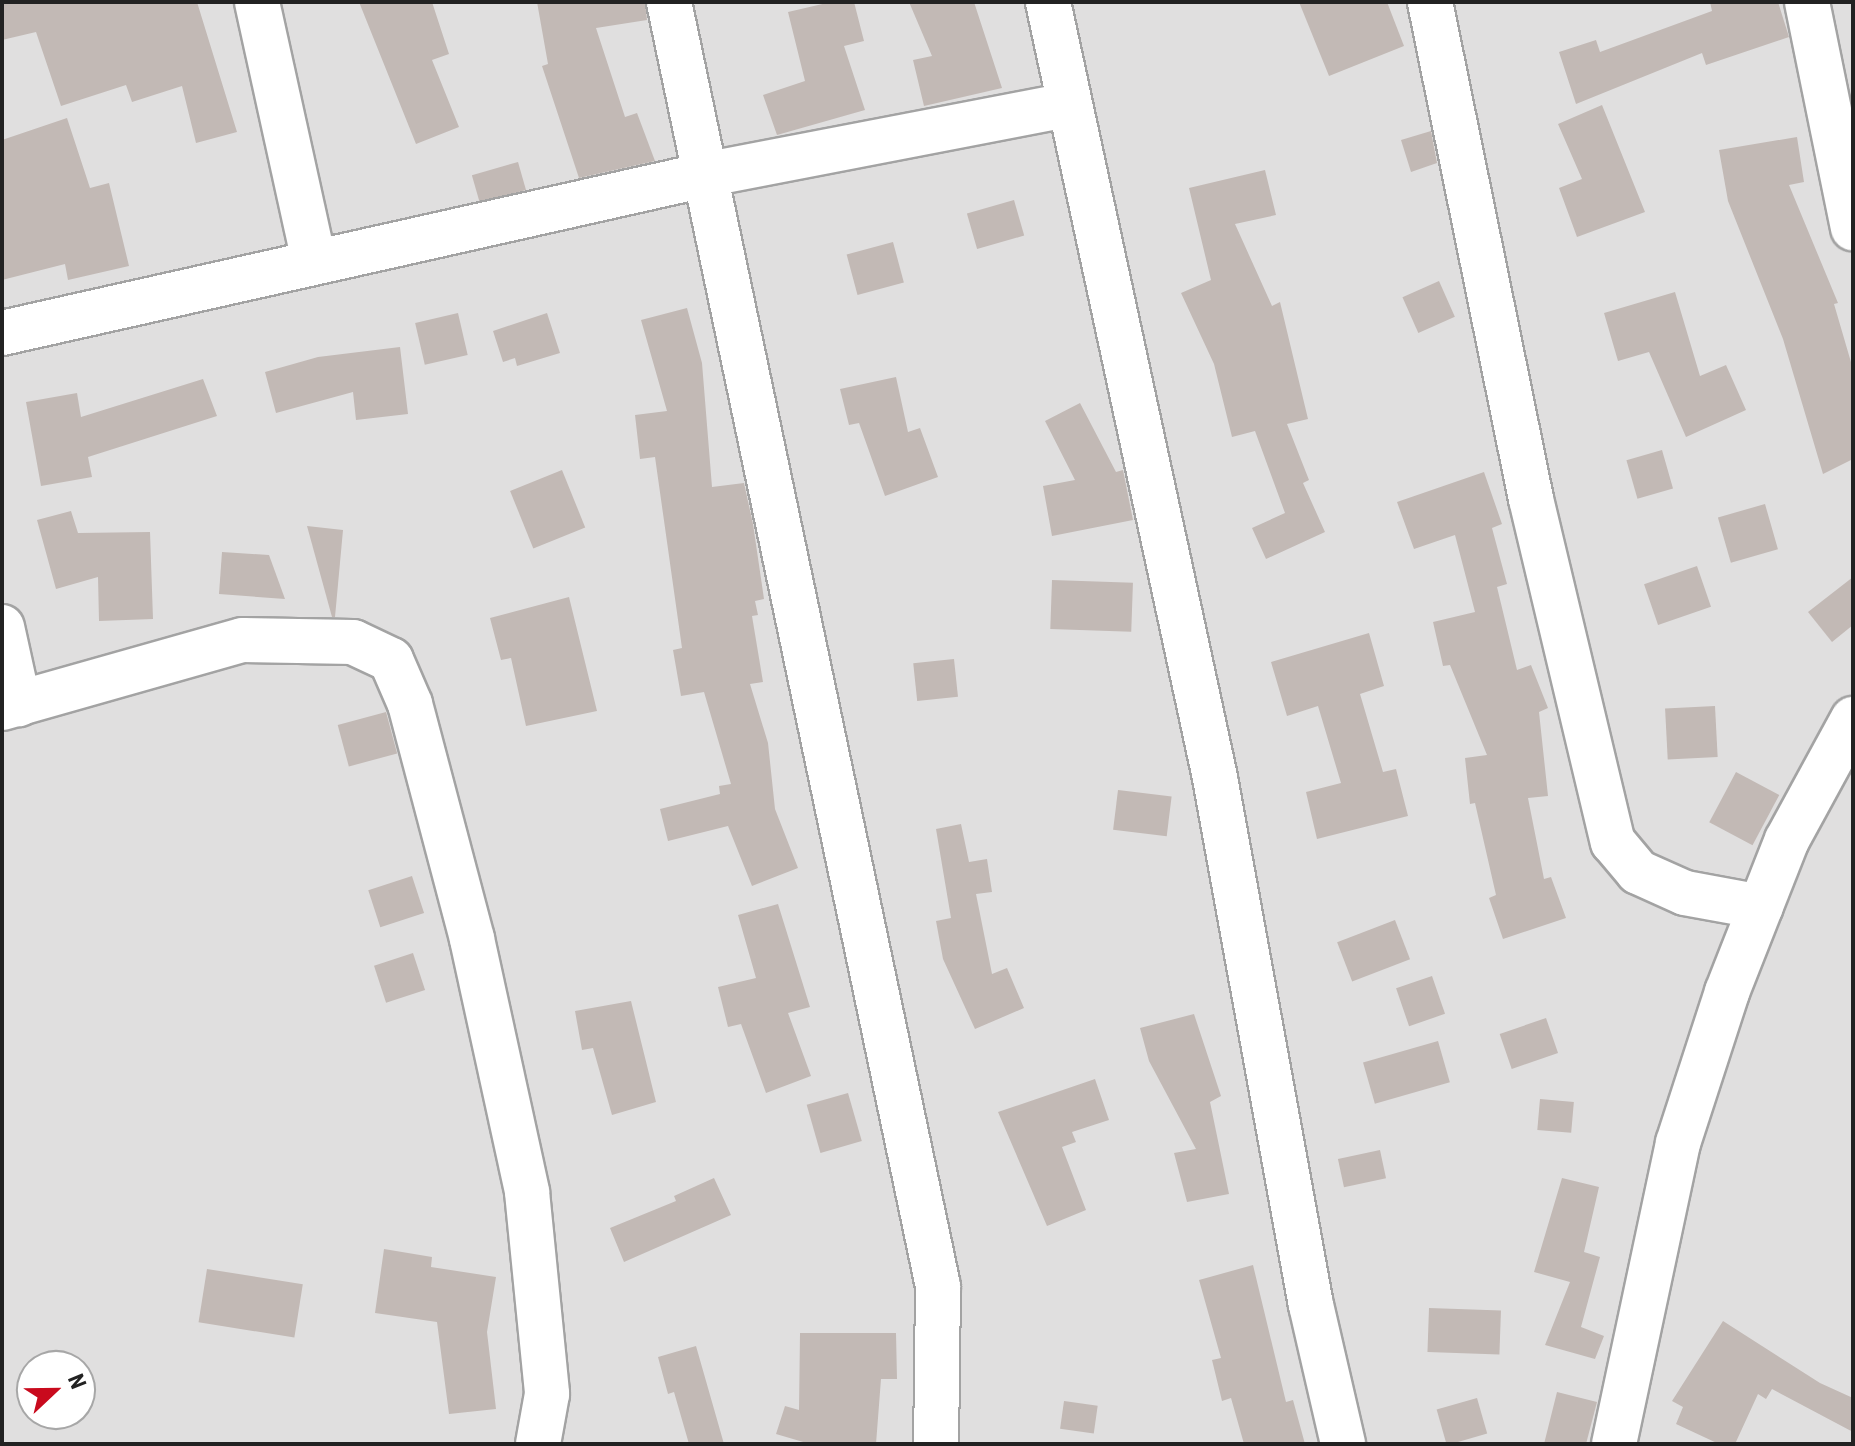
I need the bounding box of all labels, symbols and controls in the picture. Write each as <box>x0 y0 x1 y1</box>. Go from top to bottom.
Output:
north arrow <box>16 1350 96 1430</box>
text: N <box>63 1371 91 1392</box>

